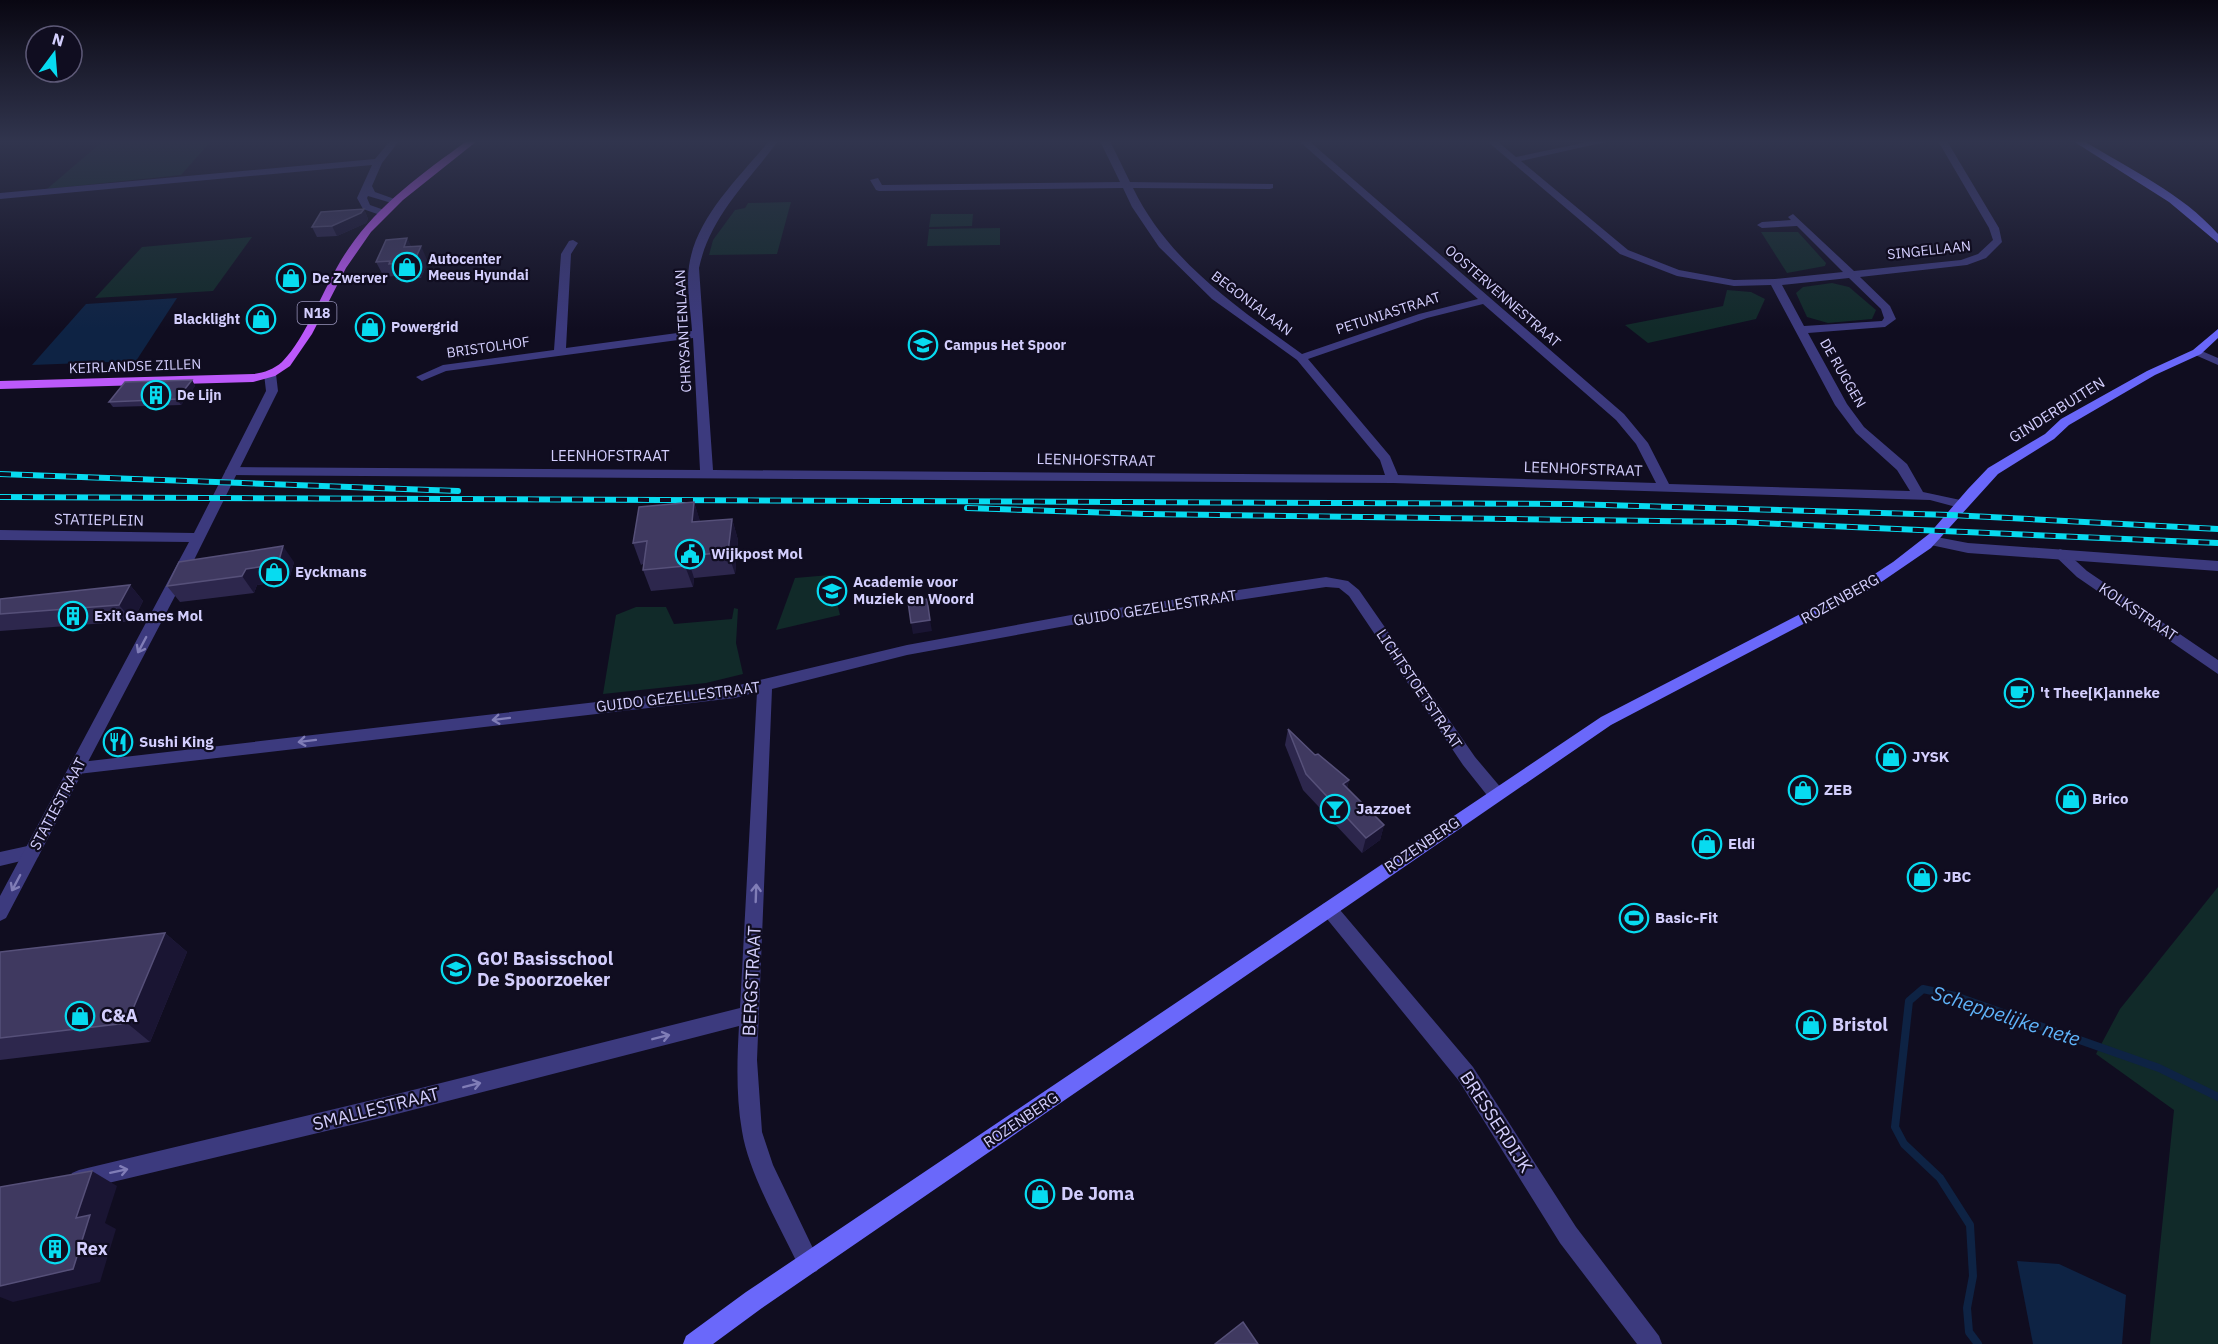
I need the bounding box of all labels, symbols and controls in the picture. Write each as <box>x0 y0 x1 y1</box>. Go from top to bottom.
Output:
north arrow <box>24 24 84 84</box>
text: N <box>50 28 66 51</box>
street label: SINGELLAAN <box>1886 237 1972 263</box>
street label: OOSTERVENNESTRAAT <box>1441 241 1565 351</box>
place label: Autocenter Meeus Hyundai <box>428 250 529 284</box>
shop icon: Autocenter Meeus Hyundai <box>391 251 423 283</box>
shop icon: De Zwerver <box>275 262 307 294</box>
street label: BEGONIALAAN <box>1208 267 1296 339</box>
place label: De Zwerver <box>312 269 388 287</box>
street label: CHRYSANTENLAAN <box>671 269 695 393</box>
street label: PETUNIASTRAAT <box>1333 288 1443 338</box>
road number: N18 <box>298 302 336 324</box>
shop icon: Blacklight <box>245 303 277 335</box>
place label: Blacklight <box>173 310 240 328</box>
shop icon: Powergrid <box>354 311 386 343</box>
place label: Powergrid <box>391 318 459 336</box>
school or university icon: Campus Het Spoor <box>907 329 939 361</box>
street label: BRISTOLHOF <box>445 332 531 362</box>
street label: DE RUGGEN <box>1816 335 1870 411</box>
place label: Campus Het Spoor <box>944 336 1067 354</box>
street label: KEIRLANDSE ZILLEN <box>68 355 202 377</box>
street label: GINDERBUITEN <box>2005 373 2108 447</box>
building icon: De Lijn <box>140 379 172 411</box>
place label: De Lijn <box>177 386 222 404</box>
street label: LEENHOFSTRAAT <box>551 446 670 465</box>
street label: LEENHOFSTRAAT <box>1036 449 1156 470</box>
street label: LEENHOFSTRAAT <box>1523 457 1643 480</box>
street label: STATIEPLEIN <box>54 509 144 530</box>
public building icon: Wijkpost Mol <box>674 538 706 570</box>
place label: Wijkpost Mol <box>711 544 803 563</box>
shop icon: Eyckmans <box>258 556 290 588</box>
place label: Eyckmans <box>295 562 367 581</box>
street label: ROZENBERG <box>1797 569 1882 628</box>
place label: Academie voor Muziek en Woord <box>853 572 974 608</box>
school or university icon: Academie voor Muziek en Woord <box>816 575 848 607</box>
street label: KOLKSTRAAT <box>2095 578 2181 645</box>
street label: GUIDO GEZELLESTRAAT <box>1072 585 1238 630</box>
building icon: Exit Games Mol <box>57 600 89 632</box>
place label: Exit Games Mol <box>94 606 203 625</box>
street label: LICHTSTOETSTRAAT <box>1372 625 1467 752</box>
one-way arrow <box>136 636 148 653</box>
street label: GUIDO GEZELLESTRAAT <box>595 677 761 716</box>
cafe icon: 't Thee[K]anneke <box>2003 677 2035 709</box>
place label: 't Thee[K]anneke <box>2040 683 2160 702</box>
one-way arrow <box>491 714 511 725</box>
restaurant icon: Sushi King <box>102 726 134 758</box>
place label: Sushi King <box>139 732 214 751</box>
one-way arrow <box>298 736 318 747</box>
shop icon: JYSK <box>1875 741 1907 773</box>
place label: JYSK <box>1912 747 1950 766</box>
street label: STATIESTRAAT <box>25 754 90 853</box>
shop icon: ZEB <box>1787 774 1819 806</box>
place label: ZEB <box>1824 780 1852 799</box>
shop icon: Brico <box>2055 783 2087 815</box>
place label: Brico <box>2092 789 2129 808</box>
bar icon: Jazzoet <box>1319 793 1351 825</box>
place label: Jazzoet <box>1356 799 1411 818</box>
street label: ROZENBERG <box>1381 813 1463 877</box>
shop icon: Eldi <box>1691 828 1723 860</box>
place label: Eldi <box>1728 834 1755 853</box>
shop icon: JBC <box>1906 861 1938 893</box>
place label: JBC <box>1943 867 1971 886</box>
one-way arrow <box>10 873 21 891</box>
one-way arrow <box>750 883 761 903</box>
sports icon: Basic-Fit <box>1618 902 1650 934</box>
place label: Basic-Fit <box>1655 908 1718 927</box>
street label: BERGSTRAAT <box>737 925 766 1037</box>
place label: GO! Basisschool De Spoorzoeker <box>477 947 614 991</box>
school or university icon: GO! Basisschool De Spoorzoeker <box>440 953 472 985</box>
water label: Scheppelijke nete <box>1929 979 2084 1052</box>
shop icon: C&A <box>64 1000 96 1032</box>
place label: C&A <box>101 1004 138 1027</box>
shop icon: Bristol <box>1795 1009 1827 1041</box>
place label: Bristol <box>1832 1013 1888 1036</box>
one-way arrow <box>651 1031 670 1042</box>
street label: BRESSERDIJK <box>1455 1067 1538 1177</box>
one-way arrow <box>462 1078 481 1090</box>
street label: SMALLESTRAAT <box>310 1082 442 1135</box>
street label: ROZENBERG <box>980 1088 1062 1152</box>
one-way arrow <box>109 1165 128 1177</box>
shop icon: De Joma <box>1024 1178 1056 1210</box>
place label: De Joma <box>1061 1182 1134 1205</box>
building icon: Rex <box>39 1233 71 1265</box>
place label: Rex <box>76 1237 108 1260</box>

